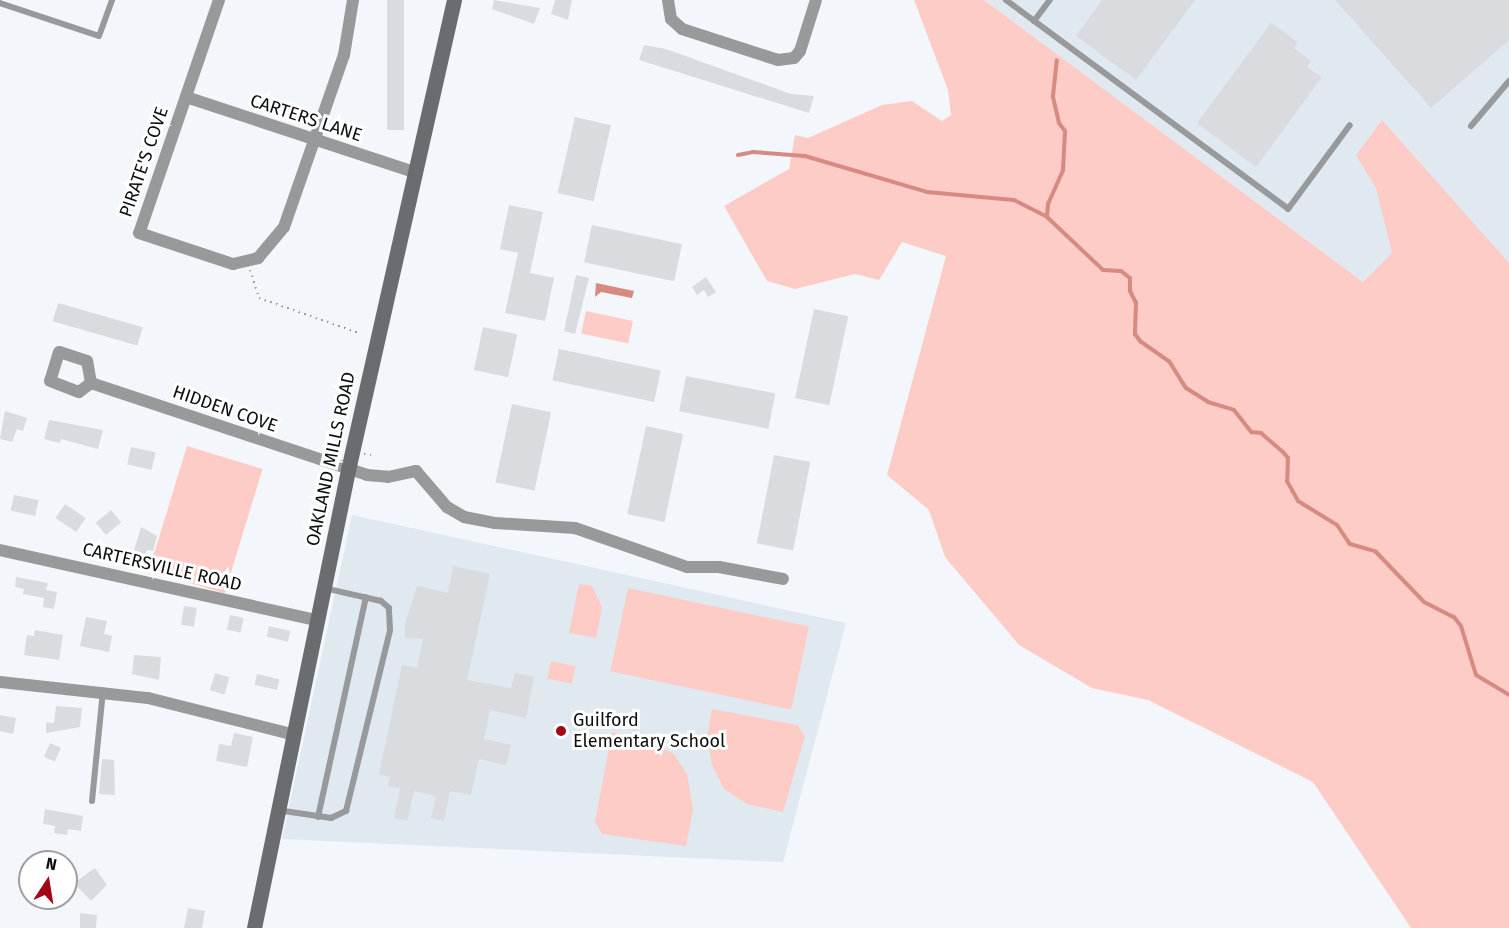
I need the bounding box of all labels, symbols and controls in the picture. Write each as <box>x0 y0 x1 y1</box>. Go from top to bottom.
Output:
street label: CARTERS LANE <box>247 90 365 146</box>
street label: PIRATE'S COVE <box>115 104 173 220</box>
street label: OAKLAND MILLS ROAD <box>302 370 360 548</box>
street label: HIDDEN COVE <box>170 381 280 437</box>
street label: CARTERSVILLE ROAD <box>80 538 244 596</box>
place label: Guilford Elementary School <box>573 710 725 752</box>
marker: Guilford Elementary School <box>554 724 568 738</box>
north arrow <box>18 850 78 910</box>
text: N <box>44 853 59 874</box>

